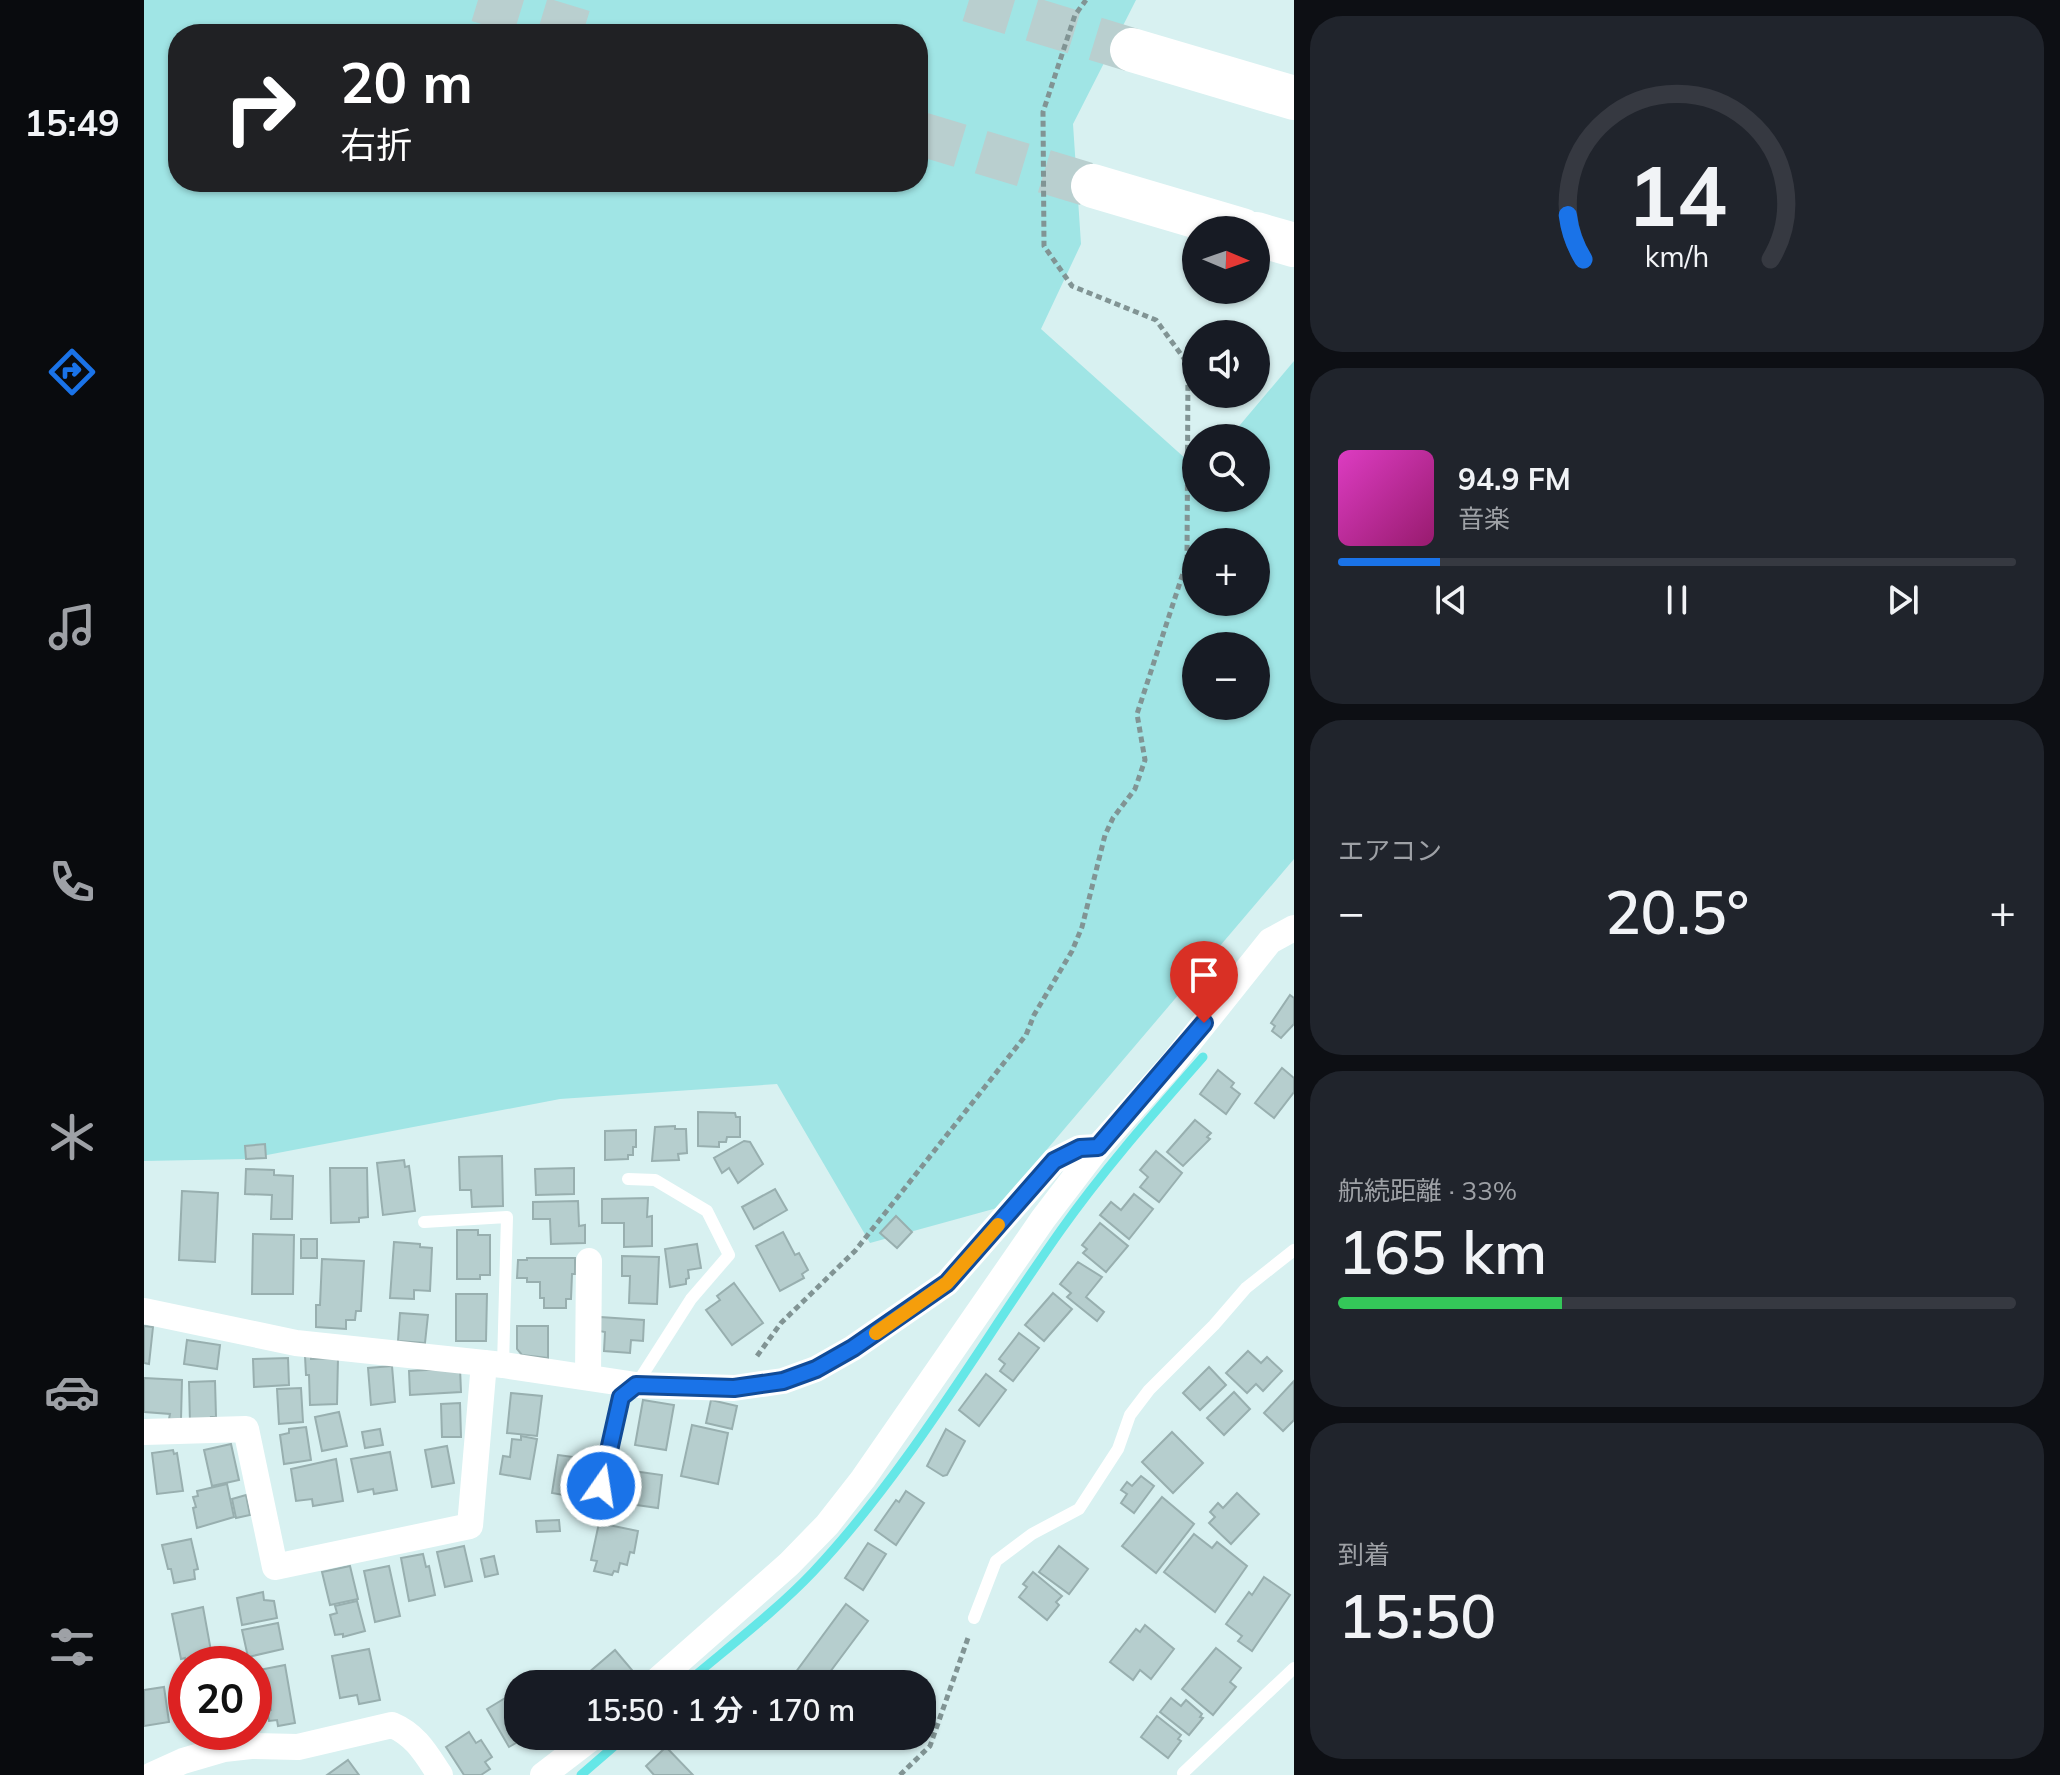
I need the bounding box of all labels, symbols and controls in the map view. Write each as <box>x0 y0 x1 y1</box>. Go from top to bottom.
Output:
text: 20 m <box>340 47 473 117</box>
icon: right <box>208 56 312 160</box>
text: 15:49 <box>24 100 120 145</box>
text: 右折 <box>340 122 412 167</box>
text: 14 <box>1627 141 1727 246</box>
north arrow <box>1182 216 1270 304</box>
map controls <box>1182 216 1270 720</box>
text: km/h <box>1645 238 1709 274</box>
button: sound <box>1182 320 1270 408</box>
icon: directions <box>44 344 100 400</box>
button: search <box>1182 424 1270 512</box>
text: 94.9 FM <box>1458 460 1571 498</box>
text: 音楽 <box>1458 502 1510 535</box>
button: + <box>1182 528 1270 616</box>
icon: previous <box>1429 578 1473 622</box>
icon: pause <box>1655 578 1699 622</box>
icon: next <box>1881 578 1925 622</box>
icon: music <box>44 599 100 655</box>
button: − <box>1182 632 1270 720</box>
text: エアコン <box>1338 834 1442 867</box>
icon: phone <box>44 854 100 910</box>
text: 20.5° <box>1605 874 1749 949</box>
text: − <box>1338 884 1364 939</box>
text: + <box>1990 884 2016 939</box>
pin <box>1170 941 1238 1023</box>
icon: arrive <box>1182 953 1226 997</box>
icon: climate <box>44 1109 100 1165</box>
text: 航続距離 · 33% <box>1338 1174 1517 1207</box>
text: 165 km <box>1338 1214 1547 1289</box>
icon: car <box>44 1364 100 1420</box>
position arrow <box>559 1444 643 1528</box>
text: 到着 <box>1338 1538 1390 1571</box>
text: 15:50 <box>1338 1578 1496 1653</box>
icon: filters <box>44 1619 100 1675</box>
speed limit sign: 20 <box>168 1646 272 1750</box>
text: 15:50 · 1 分 · 170 m <box>585 1691 855 1729</box>

